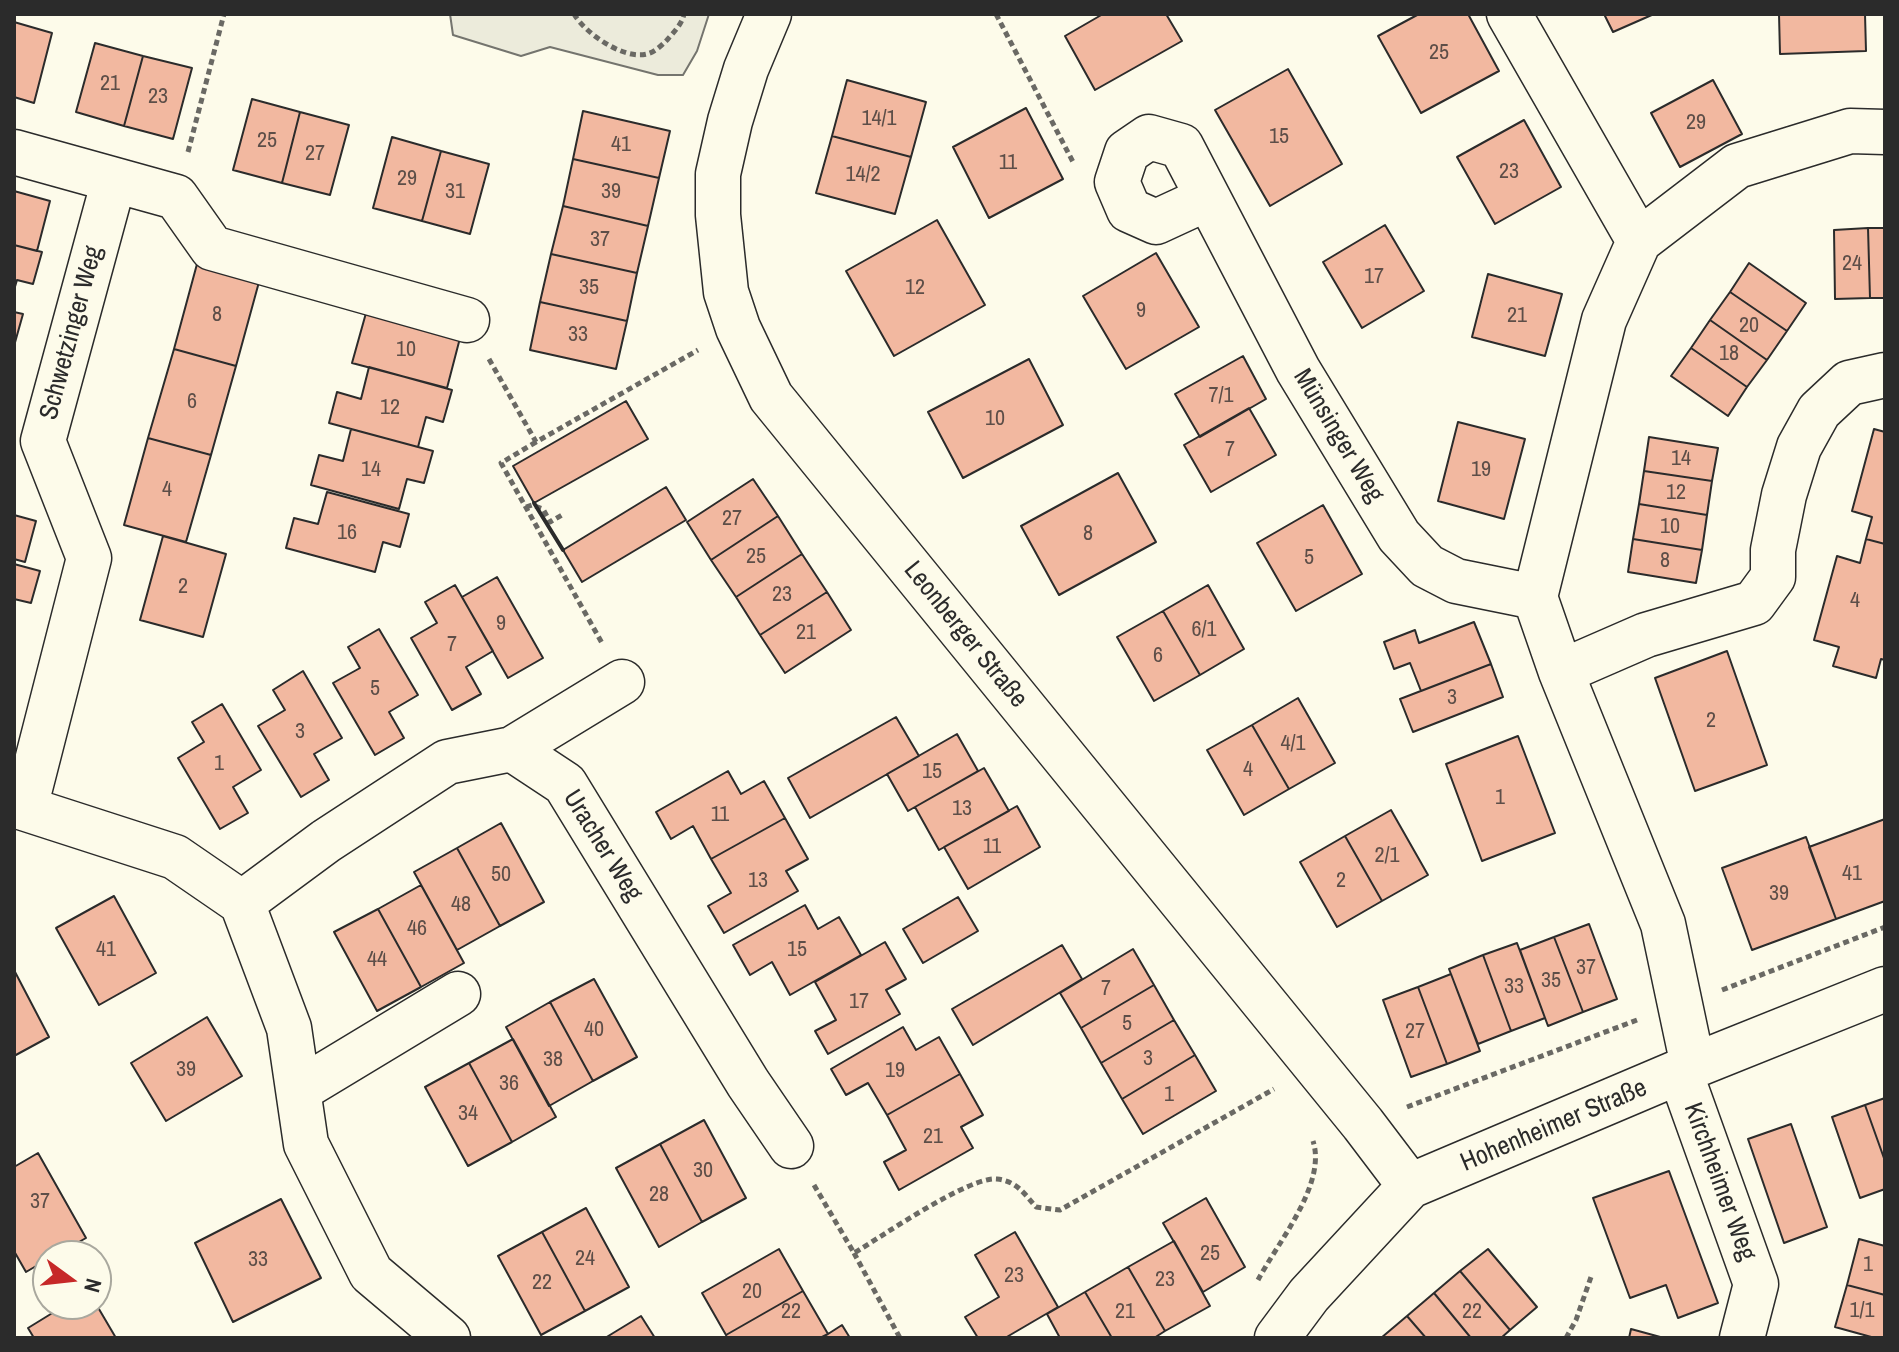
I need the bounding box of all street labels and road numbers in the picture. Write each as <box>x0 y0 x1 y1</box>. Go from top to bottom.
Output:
street label: Schwetzinger Weg <box>34 243 110 423</box>
street label: Münsinger Weg <box>1286 364 1390 508</box>
street label: Leonberger Straße <box>897 556 1033 714</box>
street label: Uracher Weg <box>556 785 648 907</box>
street label: Hohenheimer Straße <box>1456 1073 1652 1179</box>
street label: Kirchheimer Weg <box>1676 1099 1762 1265</box>

